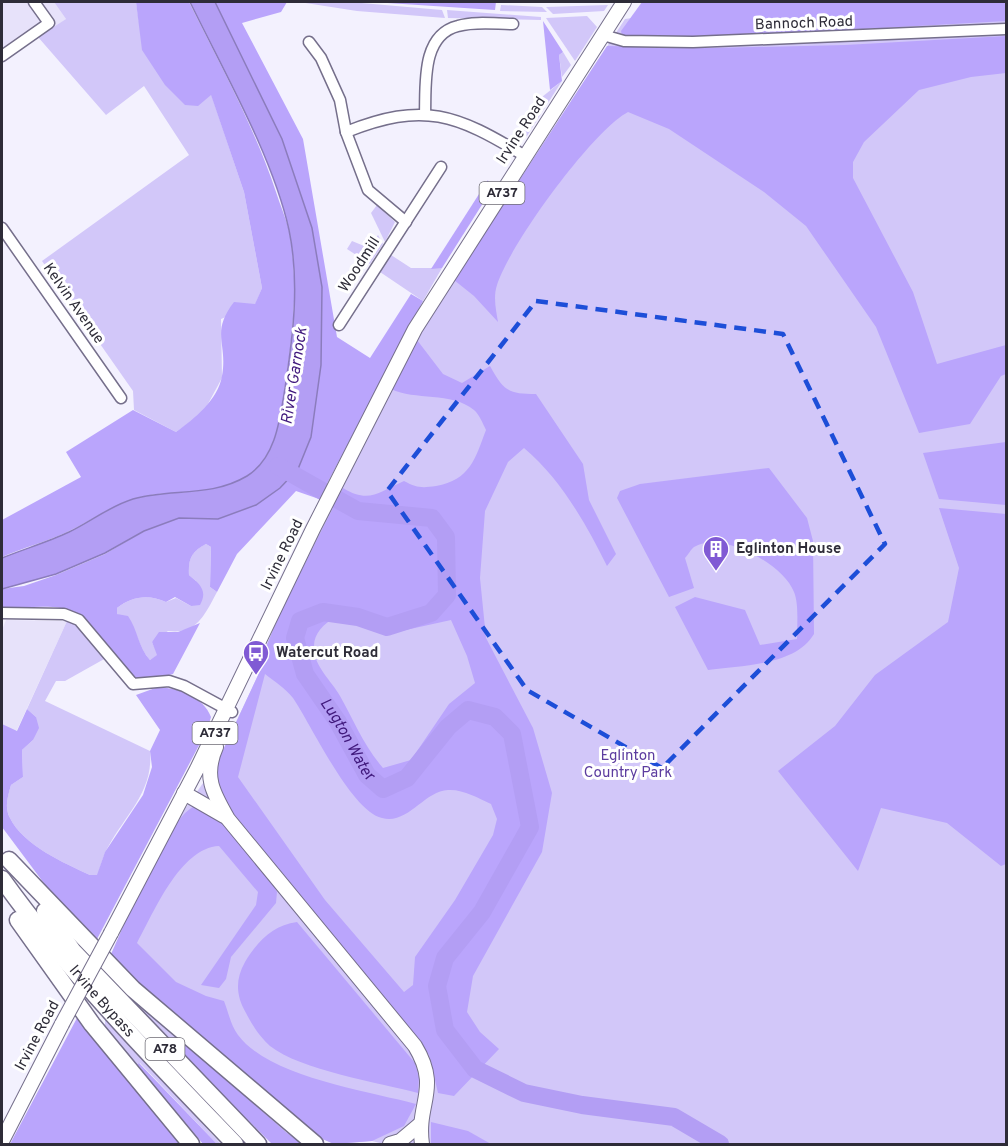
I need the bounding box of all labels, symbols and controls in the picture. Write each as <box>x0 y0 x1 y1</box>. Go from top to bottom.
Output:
street label: Bannoch Road <box>755 13 853 35</box>
street label: Irvine Road <box>493 94 551 168</box>
road number: A737 <box>480 182 524 204</box>
street label: Woodmill <box>335 234 385 296</box>
street label: Kelvin Avenue <box>38 260 108 348</box>
water label: River Garnock <box>277 325 313 426</box>
street label: Irvine Road <box>258 516 308 594</box>
building icon: Eglinton House <box>701 534 731 572</box>
place label: Eglinton House <box>736 540 841 559</box>
bus stop icon: Watercut Road <box>241 638 271 676</box>
place label: Watercut Road <box>276 644 378 663</box>
water label: Lugton Water <box>315 695 379 788</box>
road number: A737 <box>192 722 238 744</box>
park label: Eglinton Country Park <box>584 747 672 783</box>
street label: Irvine Bypass <box>64 962 139 1042</box>
street label: Irvine Road <box>12 998 64 1074</box>
road number: A78 <box>146 1038 184 1060</box>

